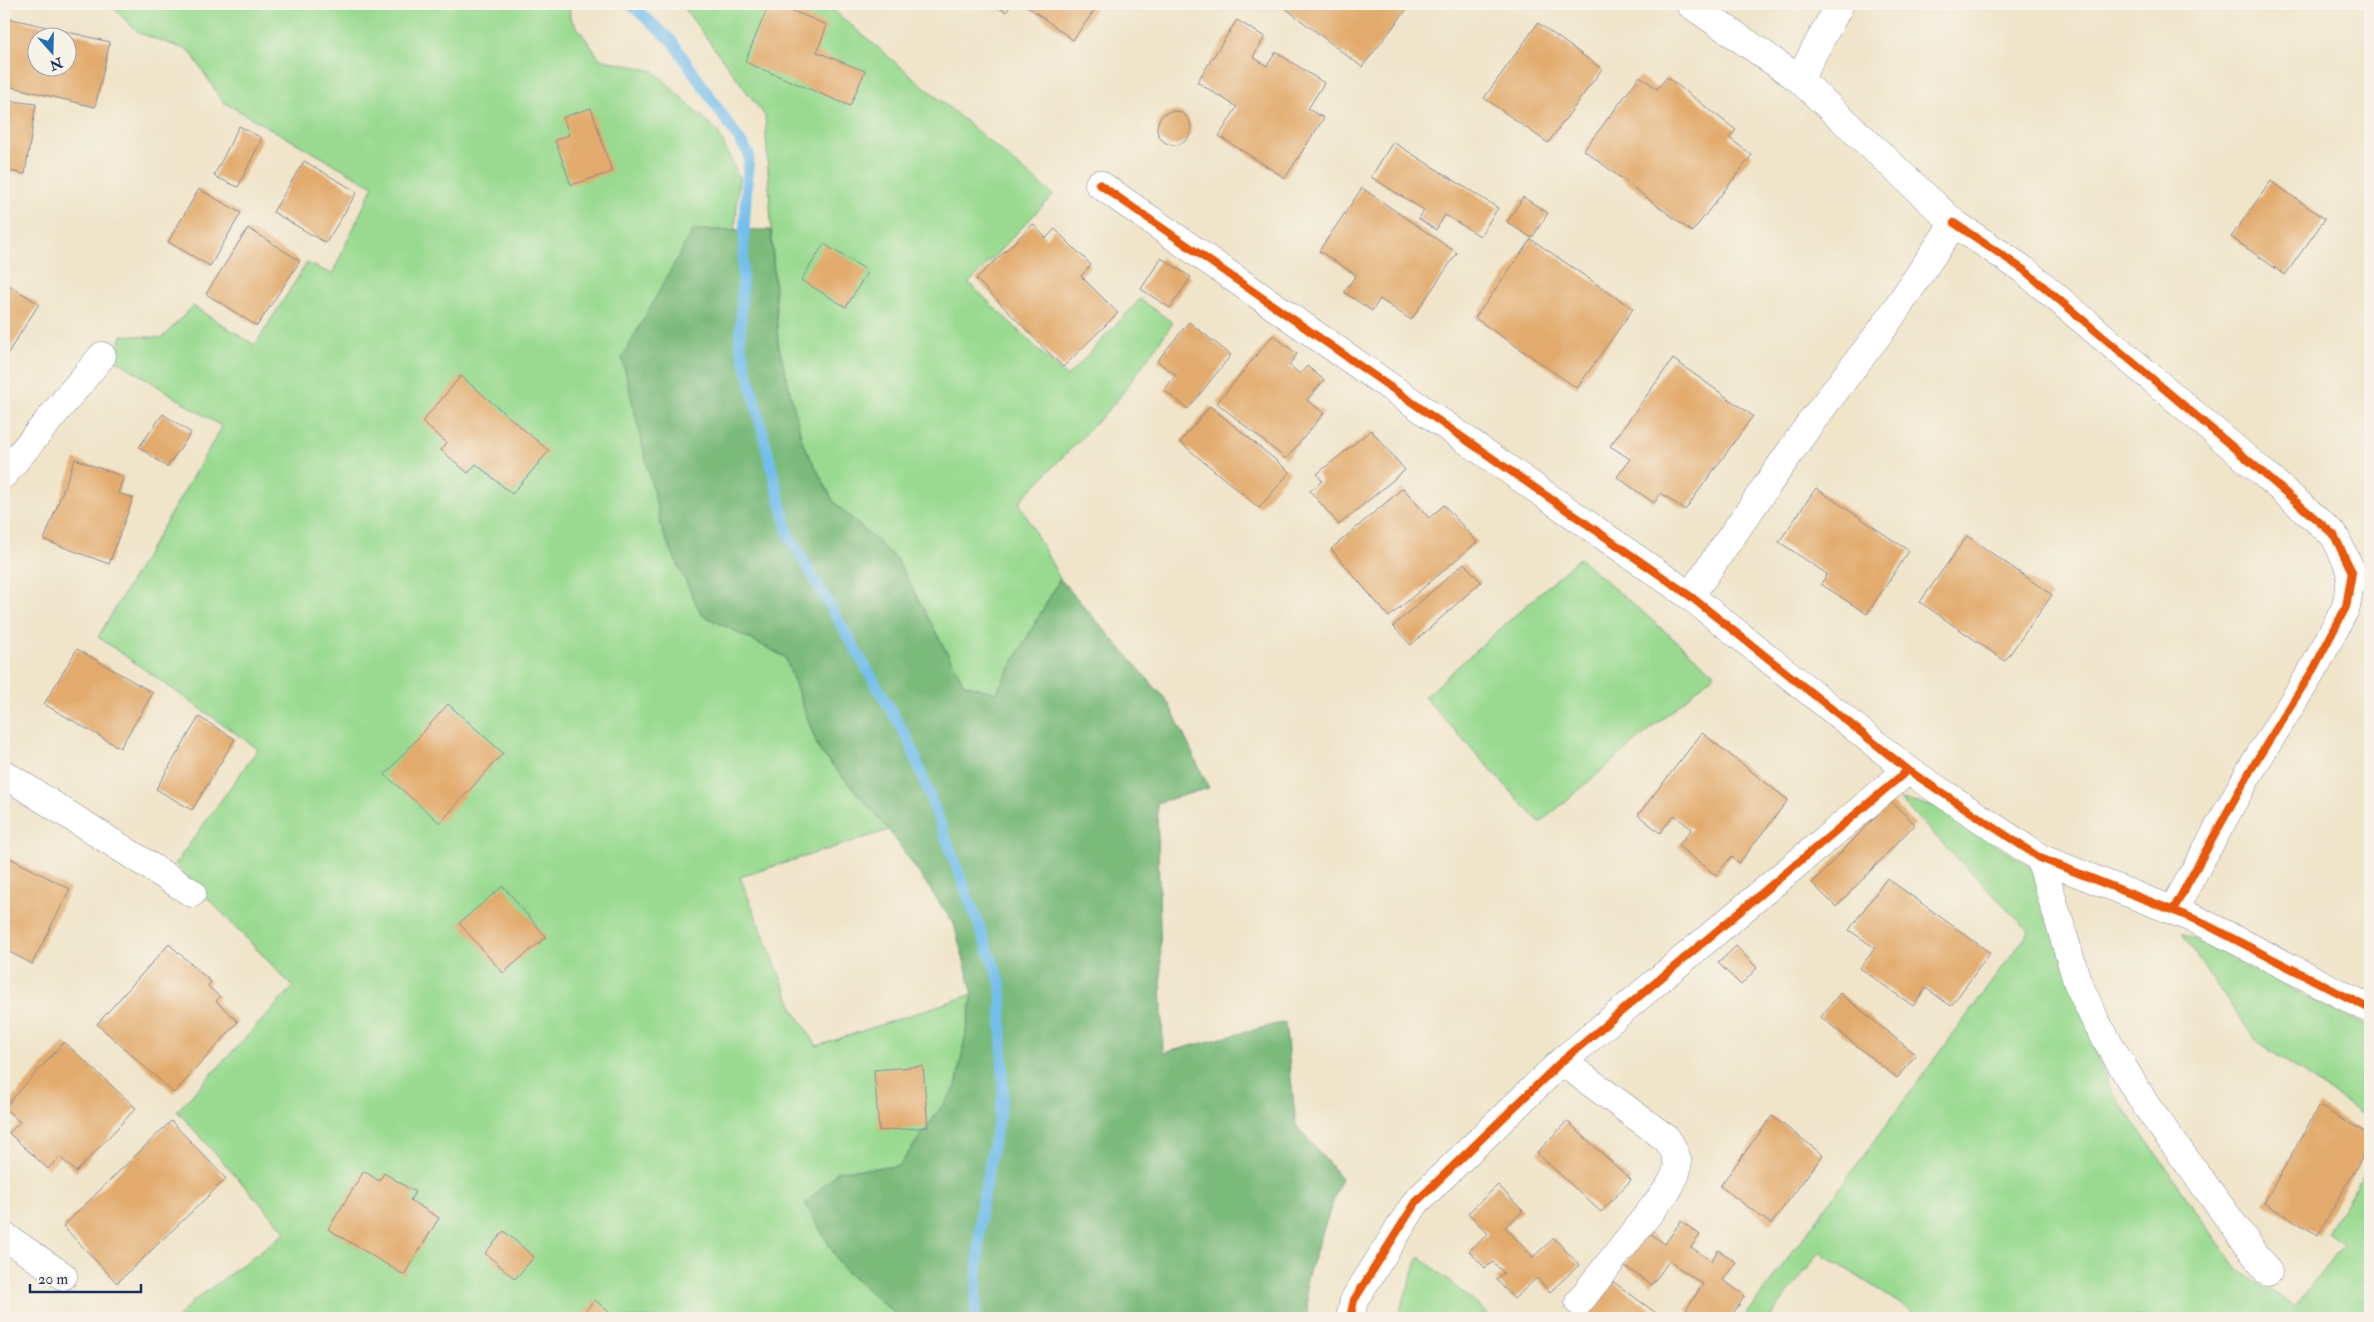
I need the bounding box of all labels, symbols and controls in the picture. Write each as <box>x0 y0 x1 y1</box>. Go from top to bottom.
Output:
north arrow <box>28 28 78 78</box>
text: N <box>47 53 66 74</box>
scale bar <box>30 1262 141 1294</box>
text: 20 m <box>38 1270 68 1289</box>

